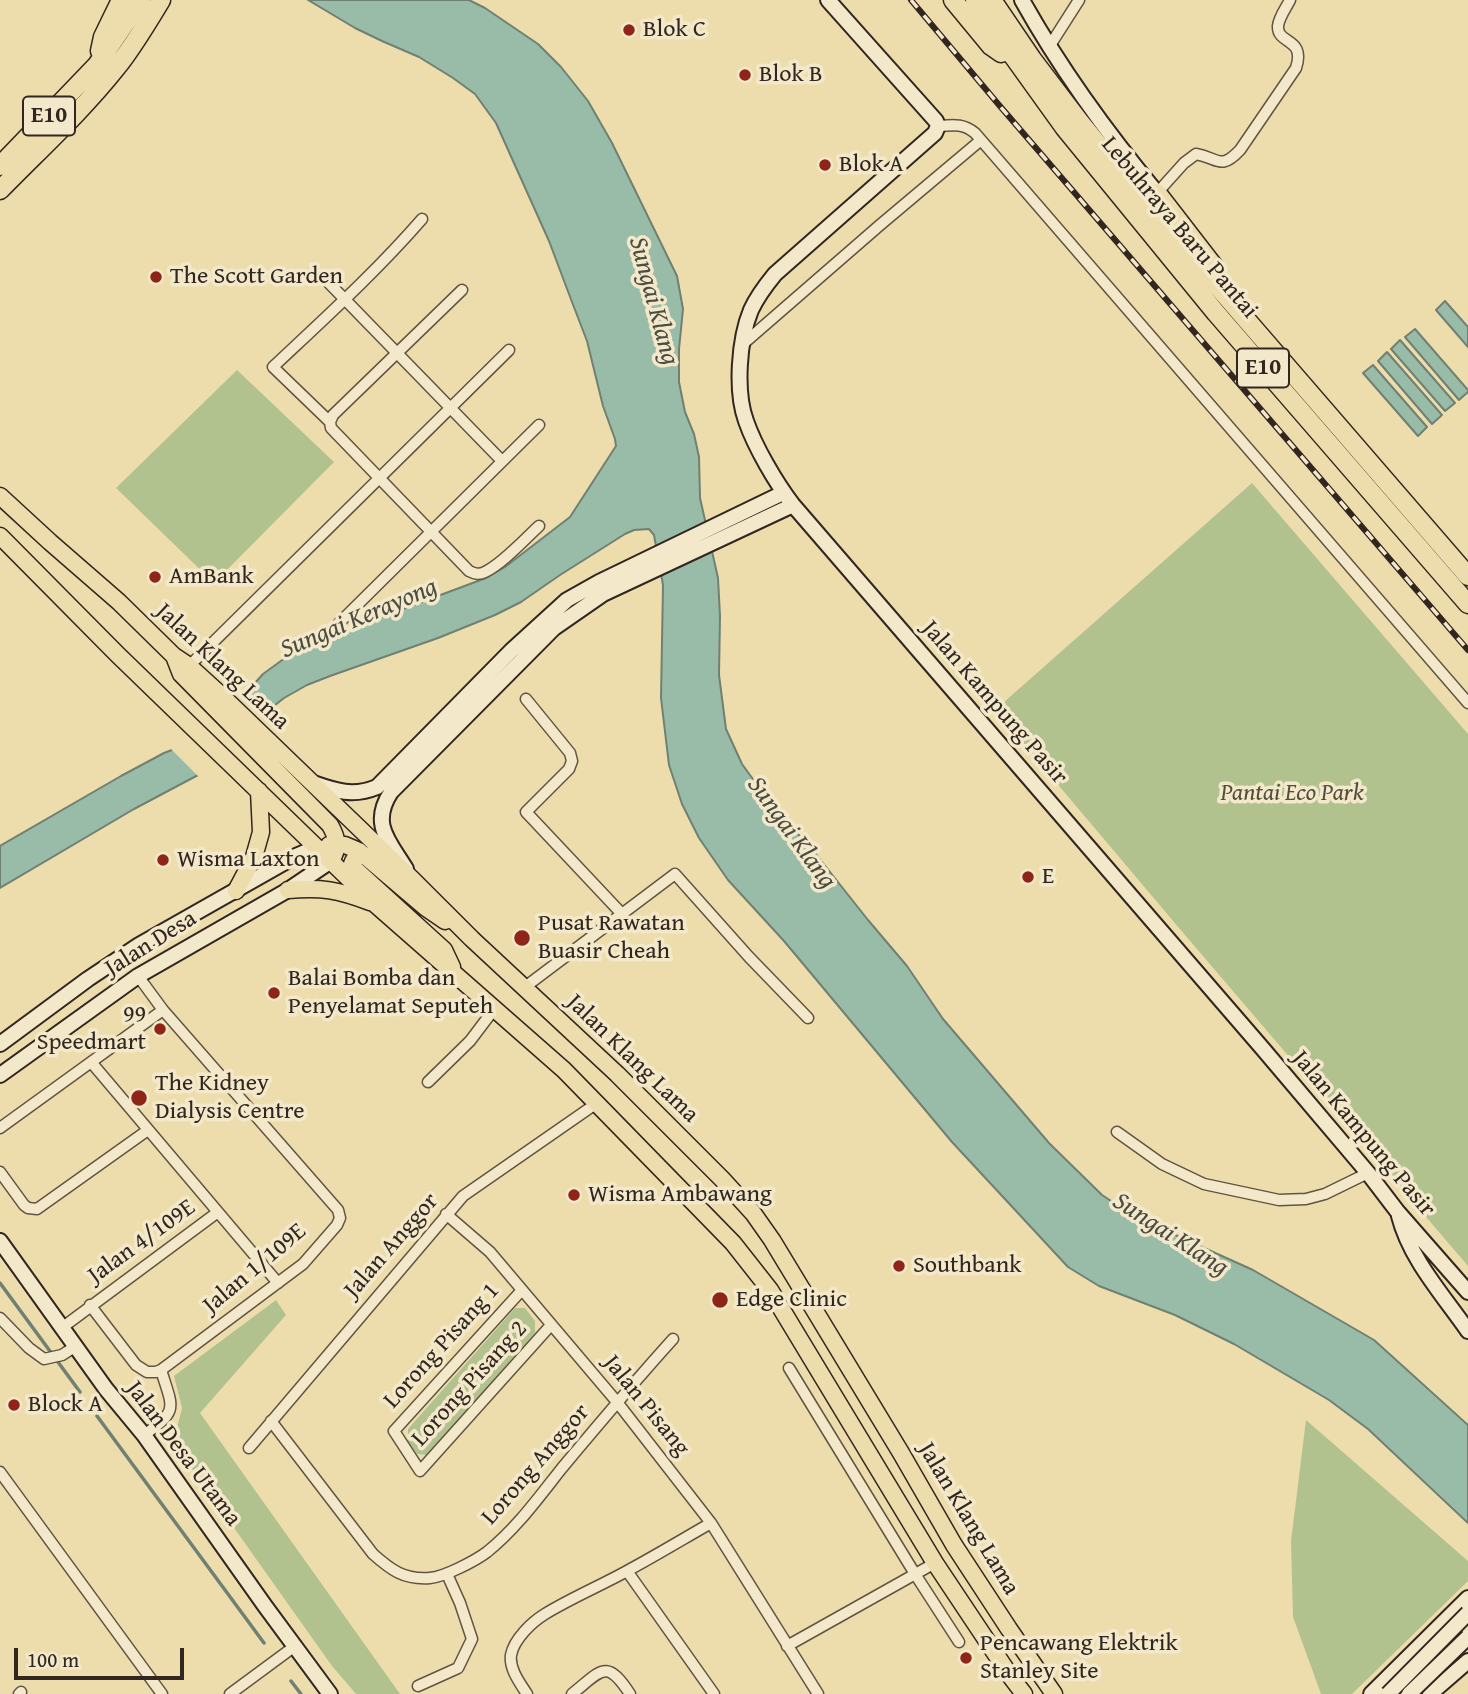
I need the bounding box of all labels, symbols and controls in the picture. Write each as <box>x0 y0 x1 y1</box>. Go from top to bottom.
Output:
place label: Blok C <box>643 16 706 44</box>
marker: Blok C <box>621 22 637 38</box>
place label: Blok B <box>759 61 823 89</box>
marker: Blok B <box>737 67 753 83</box>
road number: E10 <box>23 97 75 136</box>
street label: Lebuhraya Baru Pantai <box>1095 131 1263 325</box>
place label: Blok A <box>839 151 904 179</box>
marker: Blok A <box>817 157 833 173</box>
water label: Sungai Klang <box>621 233 685 369</box>
place label: The Scott Garden <box>170 263 343 291</box>
marker: The Scott Garden <box>148 269 164 285</box>
road number: E10 <box>1237 348 1289 388</box>
place label: AmBank <box>169 563 254 591</box>
marker: AmBank <box>147 569 163 585</box>
water label: Sungai Kerayong <box>276 572 442 666</box>
street label: Jalan Klang Lama <box>149 598 295 736</box>
street label: Jalan Kampung Pasir <box>915 615 1073 791</box>
water label: Sungai Klang <box>740 771 842 895</box>
park label: Pantai Eco Park <box>1220 780 1364 808</box>
place label: Wisma Laxton <box>177 846 319 874</box>
marker: Wisma Laxton <box>155 852 171 868</box>
place label: E <box>1042 863 1054 891</box>
marker: E <box>1020 869 1036 885</box>
street label: Jalan Desa <box>100 905 202 983</box>
place label: Pusat Rawatan Buasir Cheah <box>538 910 685 966</box>
marker: Pusat Rawatan Buasir Cheah <box>512 928 532 948</box>
place label: Balai Bomba dan Penyelamat Seputeh <box>288 965 493 1021</box>
marker: Balai Bomba dan Penyelamat Seputeh <box>266 985 282 1001</box>
street label: Jalan Klang Lama <box>560 989 704 1129</box>
place label: 99 Speedmart <box>37 1001 146 1057</box>
marker: 99 Speedmart <box>152 1021 168 1037</box>
street label: Jalan Kampung Pasir <box>1285 1045 1441 1223</box>
place label: The Kidney Dialysis Centre <box>155 1070 304 1126</box>
marker: The Kidney Dialysis Centre <box>129 1088 149 1108</box>
place label: Wisma Ambawang <box>588 1181 772 1209</box>
water label: Sungai Klang <box>1106 1186 1234 1284</box>
marker: Wisma Ambawang <box>566 1187 582 1203</box>
street label: Jalan Anggor <box>339 1188 445 1304</box>
street label: Jalan 4/109E <box>83 1193 201 1291</box>
street label: Jalan 1/109E <box>198 1218 312 1320</box>
place label: Southbank <box>913 1252 1021 1280</box>
marker: Southbank <box>891 1258 907 1274</box>
street label: Lorong Pisang 1 <box>378 1277 506 1415</box>
place label: Edge Clinic <box>736 1286 847 1314</box>
marker: Edge Clinic <box>710 1290 730 1310</box>
street label: Lorong Pisang 2 <box>406 1315 534 1453</box>
street label: Jalan Pisang <box>597 1350 695 1462</box>
street label: Jalan Desa Utama <box>119 1376 247 1532</box>
place label: Block A <box>28 1391 103 1419</box>
marker: Block A <box>6 1397 22 1413</box>
street label: Lorong Anggor <box>476 1399 596 1531</box>
street label: Jalan Klang Lama <box>911 1438 1025 1600</box>
place label: Pencawang Elektrik Stanley Site <box>980 1630 1178 1686</box>
scale bar <box>18 1634 187 1678</box>
text: 100 m <box>27 1644 79 1675</box>
marker: Pencawang Elektrik Stanley Site <box>958 1650 974 1666</box>

